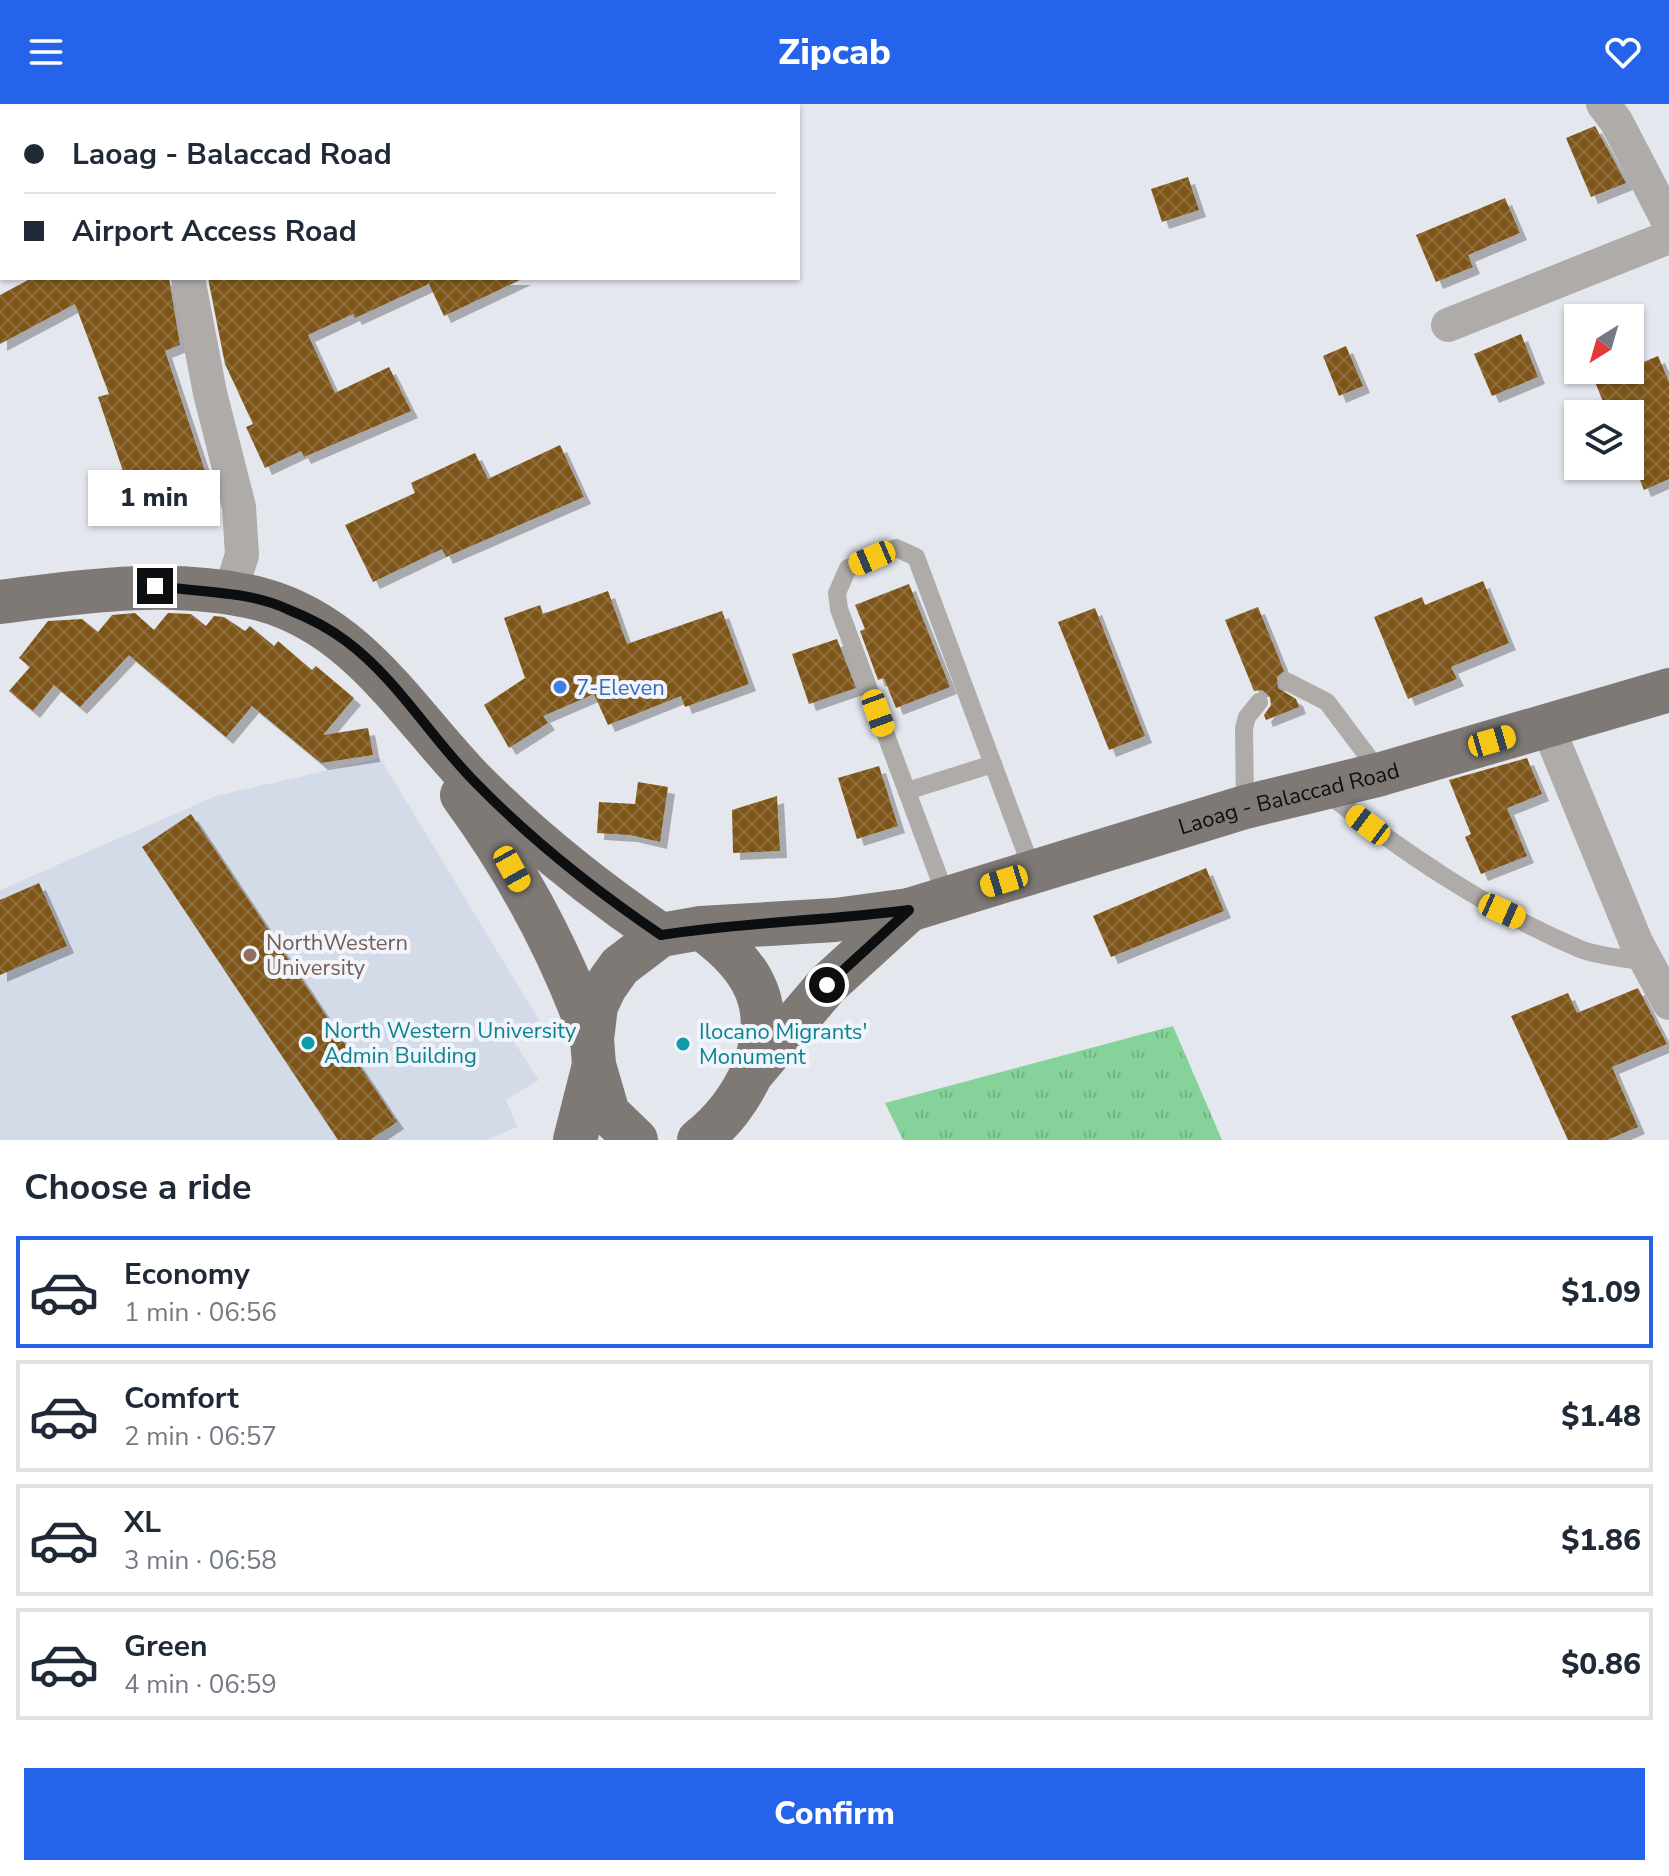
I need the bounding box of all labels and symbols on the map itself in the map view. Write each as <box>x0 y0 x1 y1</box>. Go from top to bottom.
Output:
north arrow <box>1564 304 1644 384</box>
callout: 1 min <box>89 470 221 526</box>
car <box>845 538 899 578</box>
route end <box>137 568 173 604</box>
place label: 7-Eleven <box>576 673 665 703</box>
marker: 7-Eleven <box>551 678 569 696</box>
car <box>859 686 897 740</box>
car <box>1466 723 1518 759</box>
street label: Laoag - Balaccad Road <box>1175 755 1403 843</box>
car <box>1342 801 1394 849</box>
car <box>490 842 534 896</box>
car <box>978 863 1030 899</box>
car <box>1475 890 1529 932</box>
place label: NorthWestern University <box>266 928 408 983</box>
marker: NorthWestern University <box>241 946 259 964</box>
route start <box>809 967 845 1003</box>
place label: North Western University Admin Building <box>324 1016 577 1071</box>
place label: Ilocano Migrants' Monument <box>699 1017 867 1072</box>
marker: North Western University Admin Building <box>299 1034 317 1052</box>
marker: Ilocano Migrants' Monument <box>674 1035 692 1053</box>

